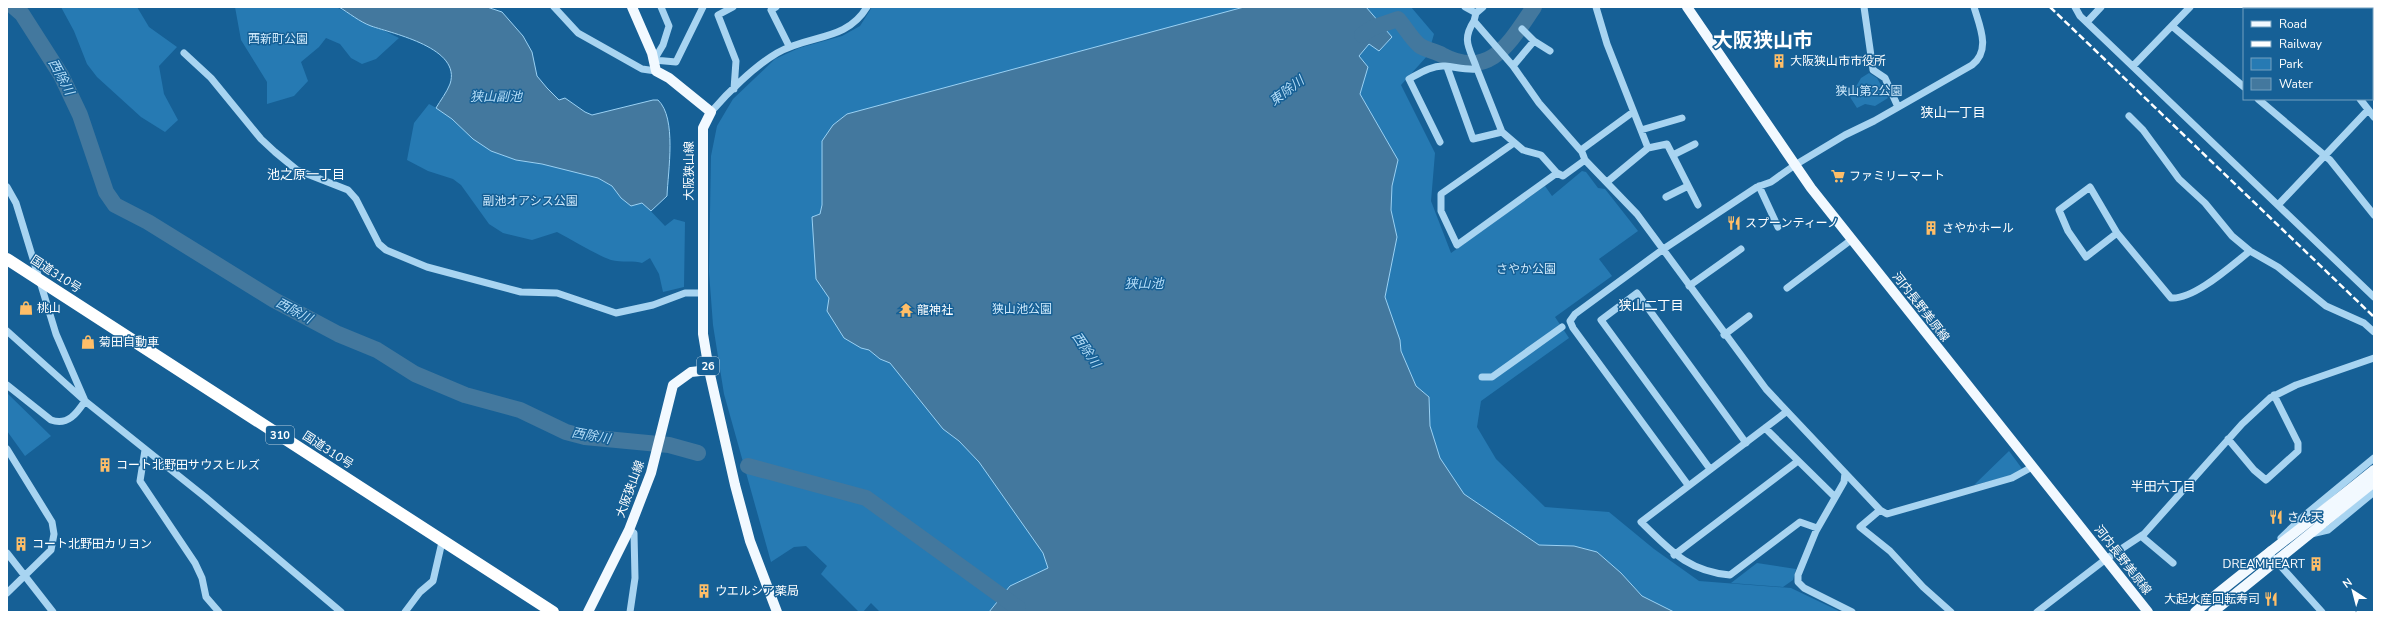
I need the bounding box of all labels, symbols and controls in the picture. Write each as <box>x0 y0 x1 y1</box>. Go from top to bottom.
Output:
legend <box>2243 8 2373 100</box>
text: Road <box>2279 16 2307 32</box>
district label: 大阪狭山市 <box>1713 27 1813 54</box>
park label: 西新町公園 <box>248 31 308 47</box>
text: Railway <box>2279 36 2323 52</box>
building icon: 大阪狭山市市役所 <box>1771 53 1787 69</box>
place label: 大阪狭山市市役所 <box>1790 53 1886 69</box>
water label: 西除川 <box>44 56 79 100</box>
text: Park <box>2279 56 2304 72</box>
water label: 東除川 <box>1266 71 1310 110</box>
text: Water <box>2279 76 2313 92</box>
park label: 狭山第2公園 <box>1835 83 1903 99</box>
water label: 狭山副池 <box>470 88 524 106</box>
district label: 狭山一丁目 <box>1920 104 1986 122</box>
street label: 大阪狭山線 <box>681 141 697 201</box>
district label: 池之原一丁目 <box>267 166 345 184</box>
supermarket icon: ファミリーマート <box>1830 168 1846 184</box>
place label: ファミリーマート <box>1849 168 1945 184</box>
park label: 副池オアシス公園 <box>482 193 578 209</box>
restaurant icon: スプーンティーノ <box>1726 215 1742 231</box>
place label: スプーンティーノ <box>1745 215 1839 231</box>
building icon: さやかホール <box>1923 220 1939 236</box>
place label: さやかホール <box>1942 220 2014 236</box>
street label: 国道310号 <box>27 252 85 296</box>
park label: さやか公園 <box>1496 261 1556 277</box>
street label: 河内長野美原線 <box>1889 269 1953 345</box>
water label: 狭山池 <box>1124 275 1165 293</box>
water label: 西除川 <box>273 294 317 329</box>
district label: 狭山二丁目 <box>1618 297 1684 315</box>
shop icon: 桃山 <box>18 300 34 316</box>
place label: 桃山 <box>37 300 61 316</box>
park label: 狭山池公園 <box>992 301 1052 317</box>
temple icon: 龍神社 <box>898 302 914 318</box>
place label: 龍神社 <box>917 302 953 318</box>
water label: 西除川 <box>1068 329 1105 373</box>
shop icon: 菊田自動車 <box>80 334 96 350</box>
place label: 菊田自動車 <box>99 334 159 350</box>
road number: 26 <box>697 357 719 375</box>
water label: 西除川 <box>570 424 614 449</box>
road number: 310 <box>266 426 294 444</box>
street label: 国道310号 <box>299 428 357 472</box>
building icon: コート北野田サウスヒルズ <box>97 457 113 473</box>
place label: コート北野田サウスヒルズ <box>116 457 260 473</box>
street label: 大阪狭山線 <box>612 458 648 520</box>
district label: 半田六丁目 <box>2130 478 2196 496</box>
restaurant icon: さん天 <box>2268 509 2284 525</box>
place label: さん天 <box>2287 509 2323 525</box>
street label: 河内長野美原線 <box>2091 522 2155 598</box>
building icon: コート北野田カリヨン <box>13 536 29 552</box>
place label: コート北野田カリヨン <box>32 536 152 552</box>
place label: DREAMHEART <box>2223 556 2306 572</box>
building icon: DREAMHEART <box>2308 556 2324 572</box>
north arrow <box>2333 571 2373 611</box>
text: N <box>2340 575 2355 592</box>
building icon: ウエルシア薬局 <box>696 583 712 599</box>
place label: ウエルシア薬局 <box>715 583 799 599</box>
place label: 大起水産回転寿司 <box>2164 591 2260 607</box>
restaurant icon: 大起水産回転寿司 <box>2263 591 2279 607</box>

